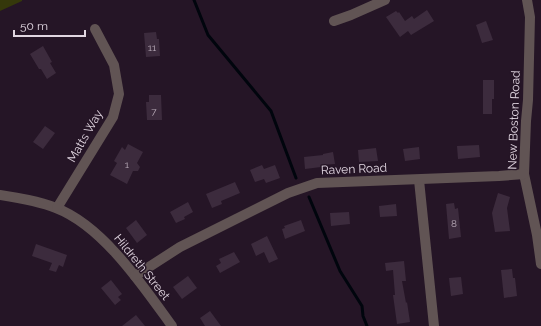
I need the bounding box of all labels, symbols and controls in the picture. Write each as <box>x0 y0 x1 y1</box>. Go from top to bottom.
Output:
scale bar <box>14 12 85 38</box>
text: 50 m <box>20 19 48 33</box>
house number: 11 <box>148 42 157 53</box>
street label: New Boston Road <box>505 70 523 170</box>
house number: 7 <box>151 106 157 117</box>
street label: Matts Way <box>64 107 106 165</box>
house number: 1 <box>125 159 130 170</box>
street label: Raven Road <box>321 161 387 177</box>
house number: 8 <box>451 218 457 229</box>
street label: Hildreth Street <box>111 231 173 303</box>

